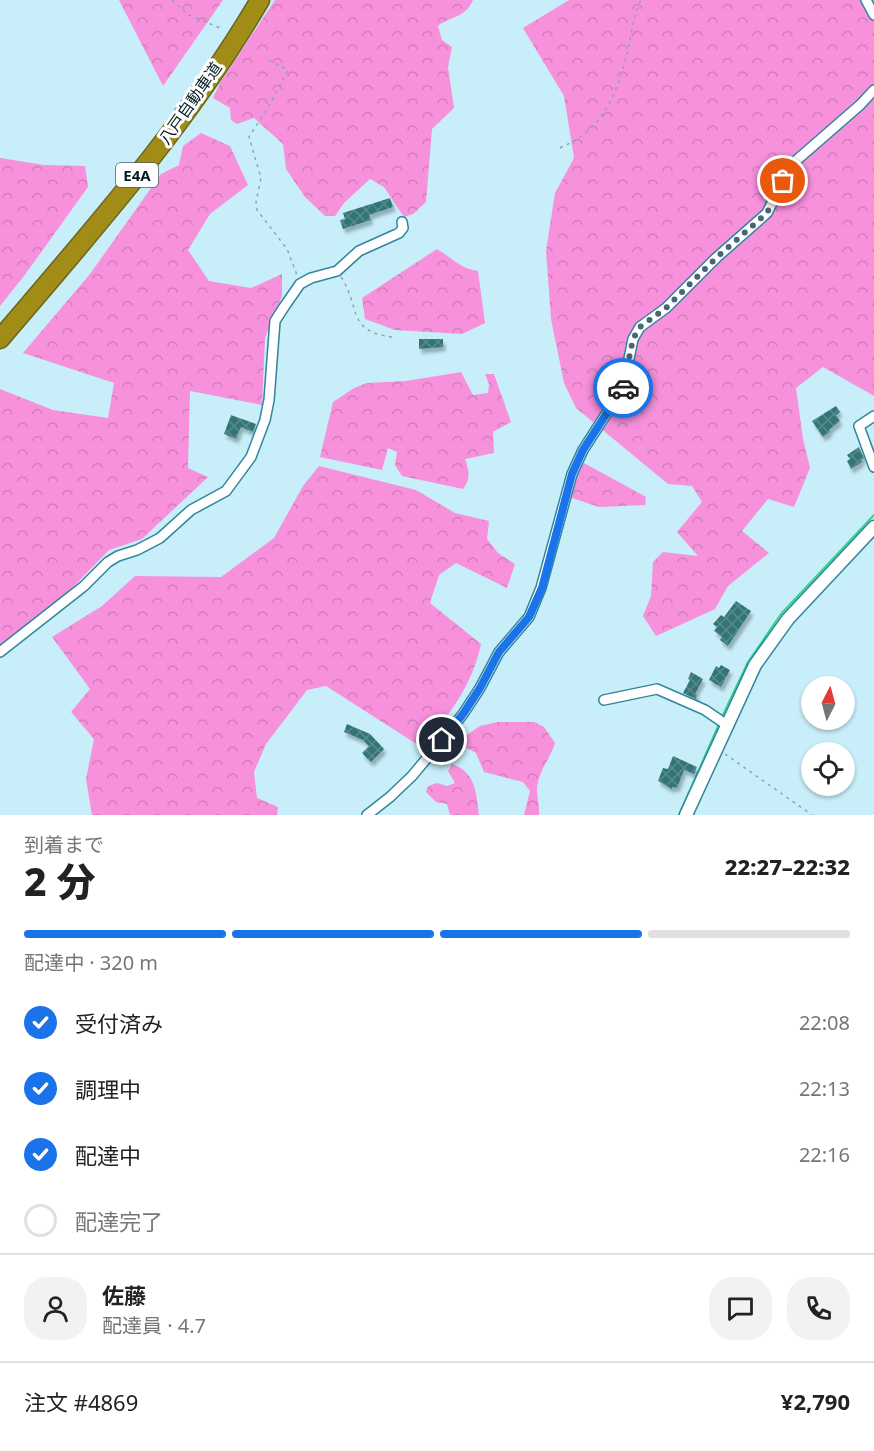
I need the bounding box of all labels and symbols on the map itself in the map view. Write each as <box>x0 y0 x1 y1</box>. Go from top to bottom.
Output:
street label: 八戸自動車道 <box>153 57 227 149</box>
pin <box>757 155 808 206</box>
road number: E4A <box>116 163 158 187</box>
courier <box>593 358 653 418</box>
north arrow <box>801 676 855 730</box>
pin <box>416 714 467 765</box>

